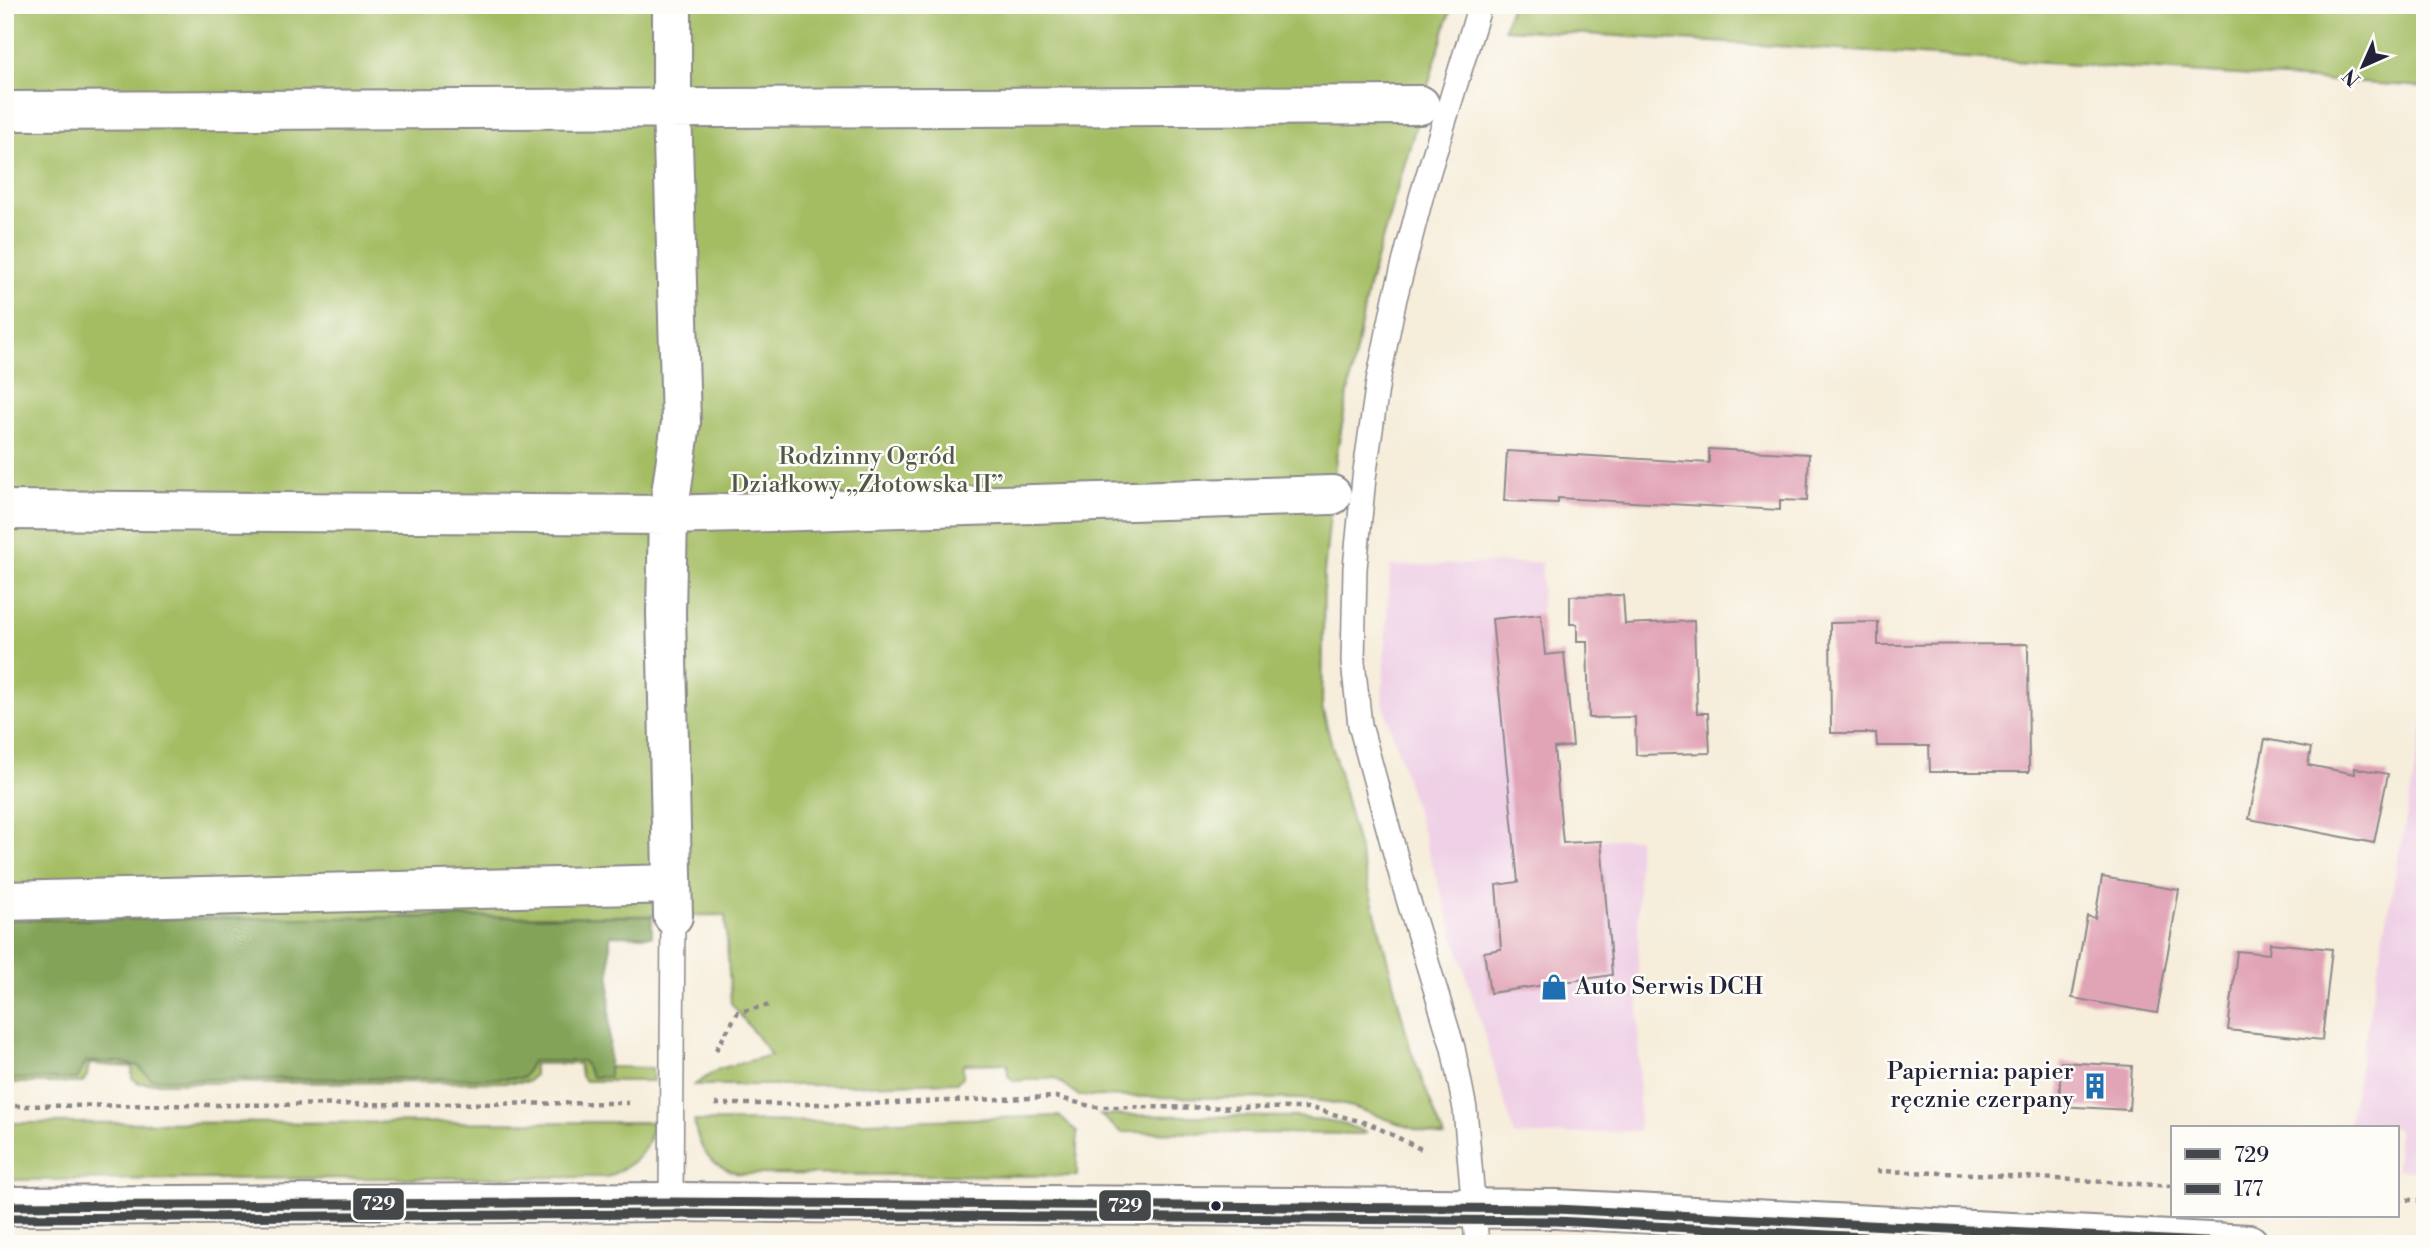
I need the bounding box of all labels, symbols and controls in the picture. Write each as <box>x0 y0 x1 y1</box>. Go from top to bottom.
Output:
north arrow <box>2328 32 2398 102</box>
text: N <box>2338 64 2365 91</box>
park label: Rodzinny Ogród Działkowy „Złotowska II” <box>730 442 1004 500</box>
shop icon: Auto Serwis DCH <box>1539 972 1569 1002</box>
place label: Auto Serwis DCH <box>1574 972 1763 1002</box>
place label: Papiernia: papier ręcznie czerpany <box>1887 1057 2074 1115</box>
building icon: Papiernia: papier ręcznie czerpany <box>2080 1071 2110 1101</box>
legend <box>2171 1126 2398 1218</box>
text: 729 <box>2234 1143 2269 1169</box>
text: 177 <box>2234 1177 2264 1203</box>
line badge: 729 <box>352 1187 405 1221</box>
line badge: 729 <box>1098 1189 1152 1222</box>
text: 729 <box>361 1192 395 1216</box>
text: 729 <box>1108 1194 1142 1218</box>
unlabelled marker <box>1209 1199 1223 1213</box>

